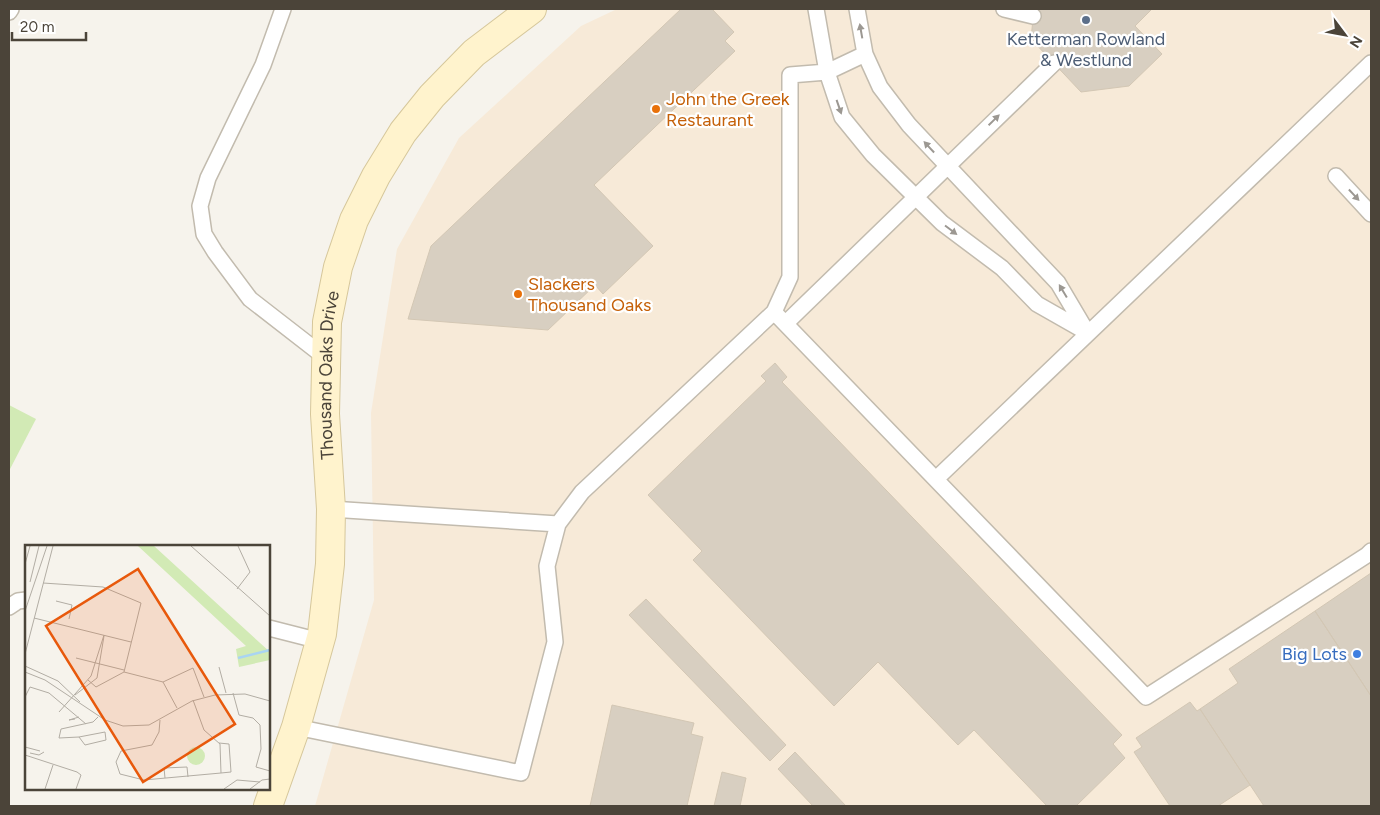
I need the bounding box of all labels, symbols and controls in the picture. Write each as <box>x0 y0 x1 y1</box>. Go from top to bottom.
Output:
scale bar <box>12 10 86 42</box>
north arrow <box>1320 10 1370 60</box>
marker: Ketterman Rowland & Westlund <box>1080 14 1092 26</box>
text: 20 m <box>20 18 54 36</box>
one-way arrow <box>857 23 865 39</box>
place label: Ketterman Rowland & Westlund <box>1007 28 1165 71</box>
text: N <box>1346 33 1366 51</box>
place label: John the Greek Restaurant <box>666 88 790 131</box>
one-way arrow <box>835 100 843 115</box>
marker: John the Greek Restaurant <box>650 103 662 115</box>
one-way arrow <box>988 114 1000 126</box>
one-way arrow <box>923 141 935 153</box>
one-way arrow <box>1348 188 1360 200</box>
one-way arrow <box>944 224 957 235</box>
place label: Slackers Thousand Oaks <box>528 273 651 316</box>
one-way arrow <box>1059 284 1067 299</box>
marker: Slackers Thousand Oaks <box>512 288 524 300</box>
street label: Thousand Oaks Drive <box>314 289 344 460</box>
inset map <box>25 545 270 790</box>
place label: Big Lots <box>1282 643 1347 665</box>
marker: Big Lots <box>1351 648 1363 660</box>

